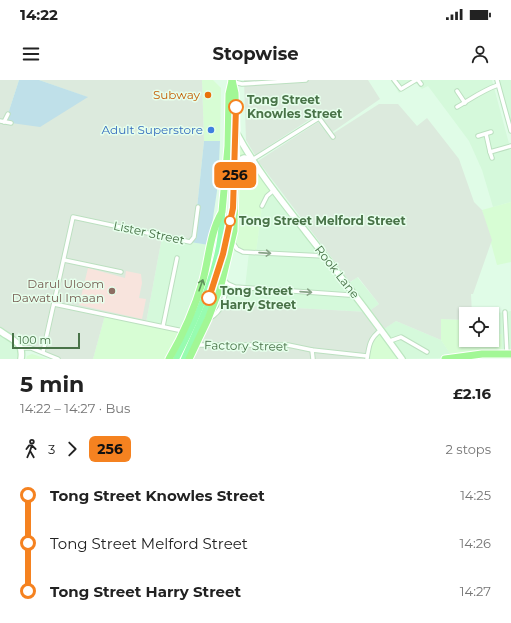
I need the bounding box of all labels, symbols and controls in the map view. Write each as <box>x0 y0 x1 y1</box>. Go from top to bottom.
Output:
text: 14:22 <box>20 5 58 24</box>
icon: menu <box>20 43 42 65</box>
text: Stopwise <box>212 43 299 65</box>
icon: person <box>469 43 491 65</box>
place label: Subway <box>153 87 200 102</box>
marker: Subway <box>203 90 213 100</box>
place label: Tong Street Knowles Street <box>247 92 343 121</box>
marker: Tong Street Knowles Street <box>228 99 244 115</box>
place label: Adult Superstore <box>102 122 203 137</box>
marker: Adult Superstore <box>206 125 216 135</box>
line badge: 256 <box>212 162 258 188</box>
text: 256 <box>222 166 248 184</box>
place label: Tong Street Melford Street <box>239 213 406 228</box>
marker: Tong Street Melford Street <box>224 215 236 227</box>
street label: Lister Street <box>112 218 186 247</box>
street label: Rook Lane <box>312 242 363 301</box>
one-way arrow <box>258 250 271 257</box>
place label: Darul Uloom Dawatul Imaan <box>12 276 104 305</box>
one-way arrow <box>198 278 205 291</box>
place label: Tong Street Harry Street <box>220 283 297 312</box>
marker: Darul Uloom Dawatul Imaan <box>107 286 117 296</box>
one-way arrow <box>299 289 312 296</box>
marker: Tong Street Harry Street <box>201 290 217 306</box>
map controls <box>459 307 499 347</box>
button: locate <box>459 307 499 347</box>
scale bar <box>12 331 80 350</box>
text: 100 m <box>18 333 51 347</box>
street label: Factory Street <box>204 337 288 354</box>
text: 5 min <box>20 371 84 398</box>
text: £2.16 <box>453 384 491 403</box>
text: 14:22 – 14:27 · Bus <box>20 400 130 416</box>
icon: walk <box>20 438 42 460</box>
icon: forward <box>61 438 83 460</box>
text: 256 <box>97 440 123 458</box>
text: 3 <box>48 441 55 457</box>
text: 2 stops <box>446 441 491 457</box>
text: Tong Street Knowles Street <box>50 486 265 505</box>
text: 14:25 <box>460 487 491 503</box>
text: Tong Street Melford Street <box>50 534 248 553</box>
text: 14:26 <box>460 535 491 551</box>
text: Tong Street Harry Street <box>50 582 241 601</box>
text: 14:27 <box>460 583 491 599</box>

